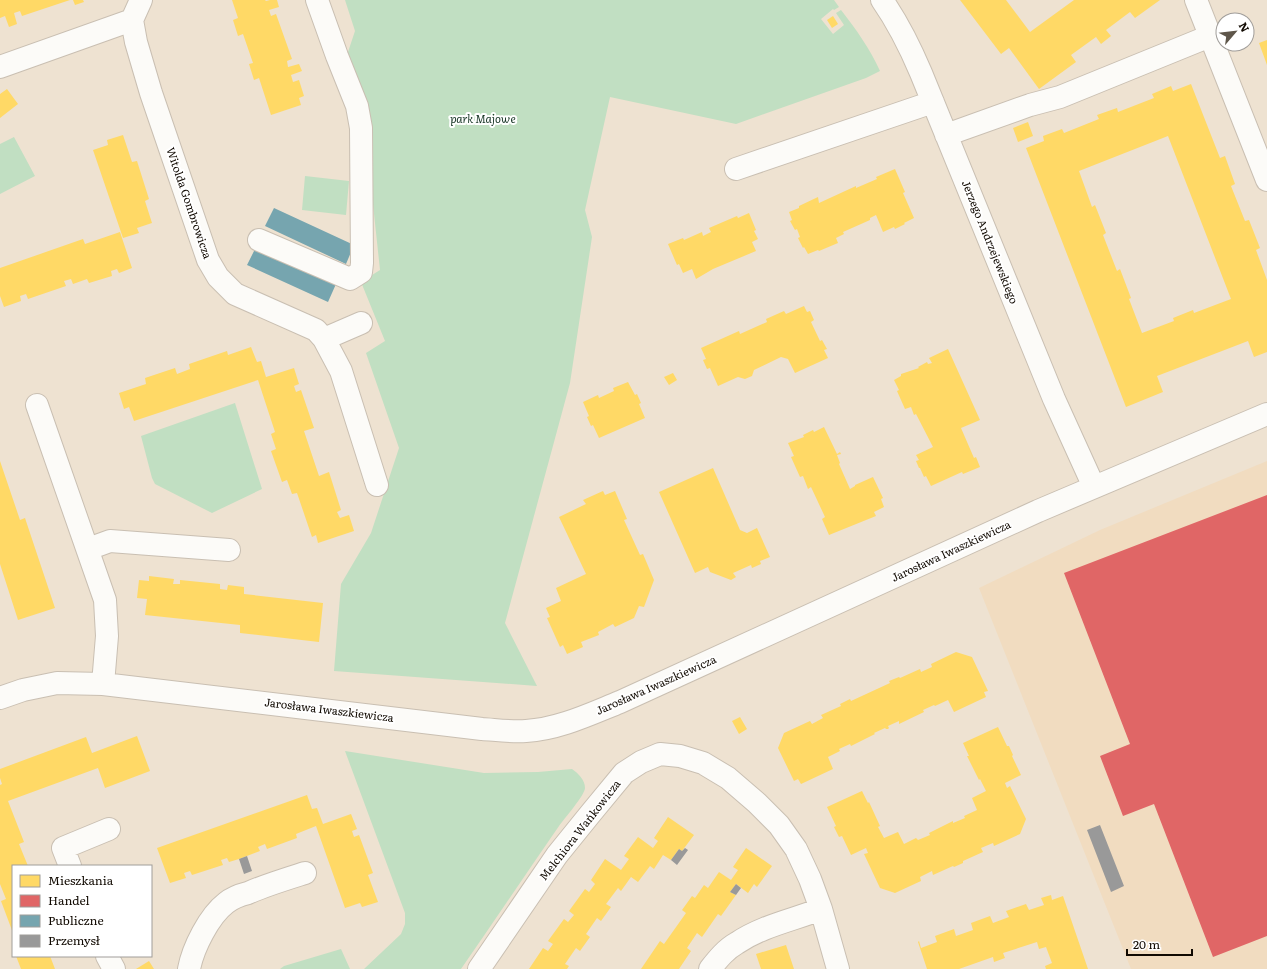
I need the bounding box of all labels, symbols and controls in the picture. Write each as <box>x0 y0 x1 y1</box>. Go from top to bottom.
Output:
north arrow <box>1215 12 1255 52</box>
text: N <box>1235 19 1254 35</box>
park label: park Majowe <box>450 110 516 126</box>
street label: Witolda Gombrowicza <box>163 145 217 261</box>
street label: Jerzego Andrzejewskiego <box>959 177 1023 306</box>
street label: Jarosława Iwaszkiewicza <box>888 515 1013 585</box>
street label: Jarosława Iwaszkiewicza <box>593 650 718 718</box>
street label: Jarosława Iwaszkiewicza <box>264 693 395 725</box>
street label: Melchiora Wańkowicza <box>535 776 624 883</box>
legend <box>12 865 152 957</box>
text: Mieszkania <box>48 871 114 889</box>
text: Handel <box>48 891 90 909</box>
text: Publiczne <box>48 911 104 929</box>
text: Przemysł <box>48 931 100 949</box>
scale bar <box>1127 931 1192 957</box>
text: 20 m <box>1133 935 1160 953</box>

